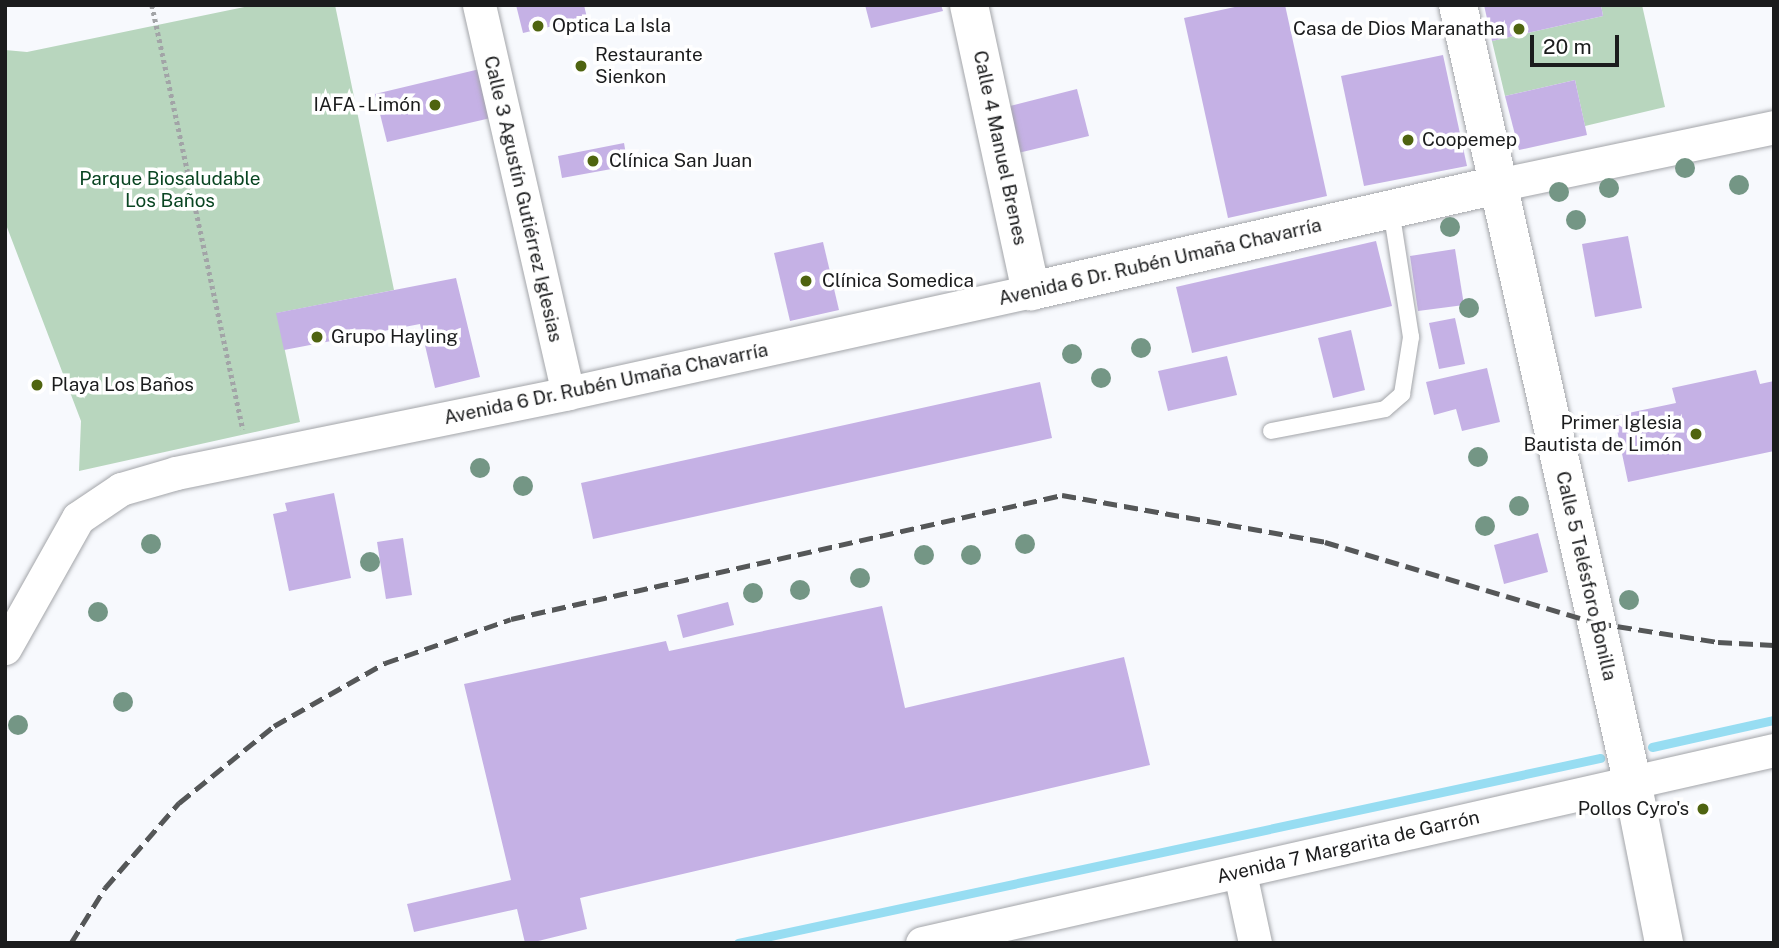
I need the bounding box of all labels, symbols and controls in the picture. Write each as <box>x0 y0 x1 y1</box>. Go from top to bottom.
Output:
place label: Optica La Isla <box>552 15 671 37</box>
marker: Optica La Isla <box>530 18 546 34</box>
place label: Casa de Dios Maranatha <box>1293 18 1505 40</box>
marker: Casa de Dios Maranatha <box>1511 21 1527 37</box>
scale bar <box>1534 21 1623 65</box>
text: 20 m <box>1543 34 1592 59</box>
place label: Restaurante Sienkon <box>595 44 703 88</box>
street label: Calle 4 Manuel Brenes <box>968 48 1032 248</box>
street label: Calle 3 Agustín Gutiérrez Iglesias <box>479 54 567 344</box>
marker: Restaurante Sienkon <box>573 58 589 74</box>
place label: IAFA - Limón <box>308 94 421 116</box>
marker: IAFA - Limón <box>427 97 443 113</box>
place label: Coopemep <box>1422 129 1517 151</box>
marker: Coopemep <box>1400 132 1416 148</box>
place label: Clínica San Juan <box>609 150 752 172</box>
marker: Clínica San Juan <box>583 151 603 171</box>
park label: Parque Biosaludable Los Baños <box>79 168 261 212</box>
street label: Avenida 6 Dr. Rubén Umaña Chavarría <box>996 214 1324 310</box>
place label: Clínica Somedica <box>822 270 974 292</box>
marker: Clínica Somedica <box>796 271 816 291</box>
place label: Grupo Hayling <box>331 326 458 348</box>
marker: Grupo Hayling <box>309 329 325 345</box>
street label: Avenida 6 Dr. Rubén Umaña Chavarría <box>442 338 770 430</box>
place label: Playa Los Baños <box>51 374 194 396</box>
marker: Playa Los Baños <box>29 377 45 393</box>
place label: Primer Iglesia Bautista de Limón <box>1523 412 1682 456</box>
marker: Primer Iglesia Bautista de Limón <box>1688 426 1704 442</box>
street label: Calle 5 Telésforo Bonilla <box>1551 469 1621 683</box>
place label: Pollos Cyro's <box>1578 798 1689 820</box>
marker: Pollos Cyro's <box>1695 801 1711 817</box>
street label: Avenida 7 Margarita de Garrón <box>1214 806 1482 888</box>

